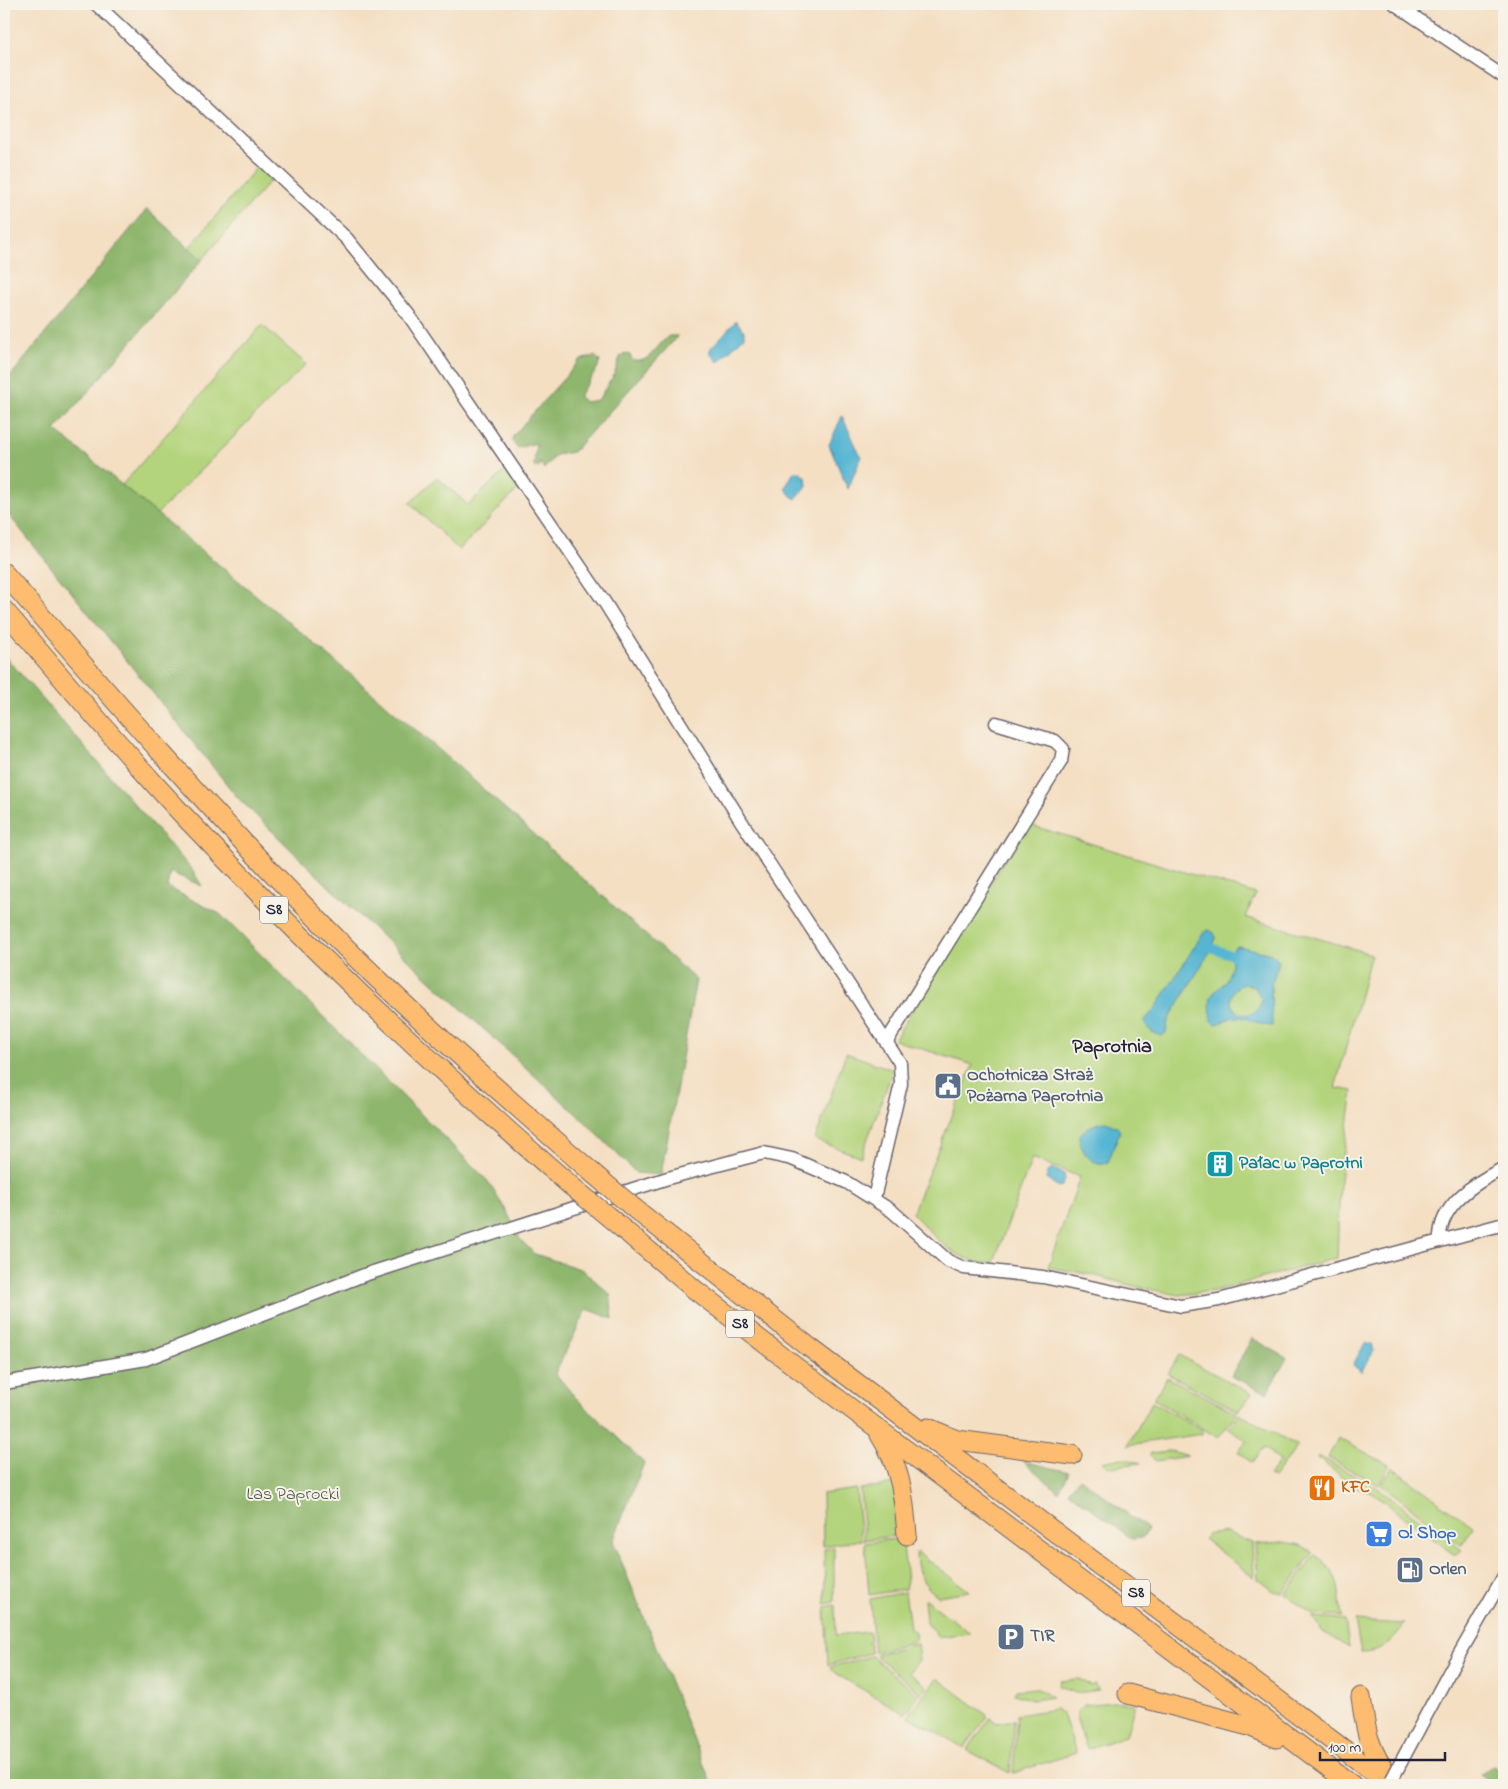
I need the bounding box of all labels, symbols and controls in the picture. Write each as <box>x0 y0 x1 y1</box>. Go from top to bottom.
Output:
road number: S8 <box>260 896 288 924</box>
district label: Paprotnia <box>1072 1033 1152 1062</box>
place label: Ochotnicza Straż Pożarna Paprotnia <box>967 1063 1104 1110</box>
public building icon: Ochotnicza Straż Pożarna Paprotnia <box>933 1071 963 1101</box>
building icon: Pałac w Paprotni <box>1205 1149 1235 1179</box>
place label: Pałac w Paprotni <box>1239 1151 1363 1177</box>
road number: S8 <box>726 1310 754 1338</box>
restaurant icon: KFC <box>1307 1473 1337 1503</box>
place label: KFC <box>1341 1475 1370 1501</box>
park label: Las Paprocki <box>247 1482 339 1508</box>
supermarket icon: O! Shop <box>1364 1519 1394 1549</box>
place label: O! Shop <box>1398 1521 1456 1547</box>
fuel station icon: Orlen <box>1395 1555 1425 1585</box>
place label: Orlen <box>1429 1557 1466 1583</box>
road number: S8 <box>1122 1580 1150 1606</box>
parking icon: TIR <box>996 1622 1026 1652</box>
place label: TIR <box>1030 1624 1056 1650</box>
scale bar <box>1320 1729 1446 1761</box>
text: 100 m <box>1328 1737 1361 1759</box>

